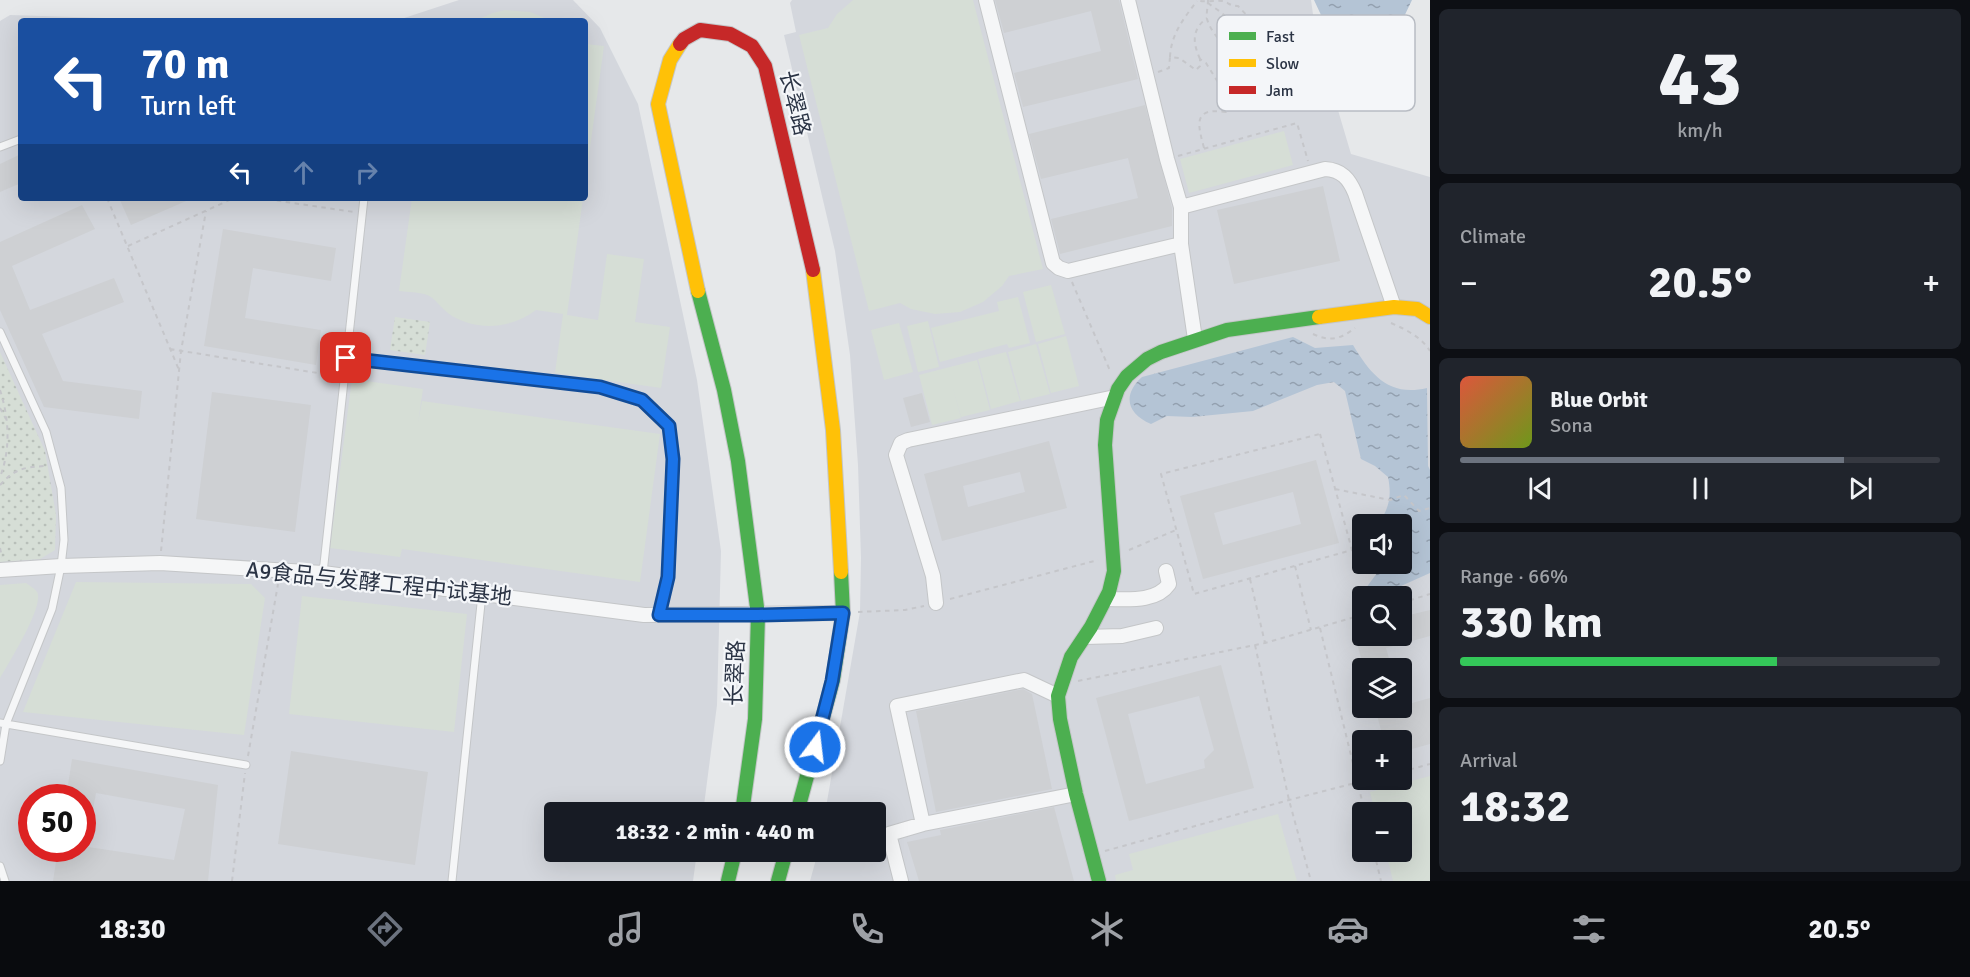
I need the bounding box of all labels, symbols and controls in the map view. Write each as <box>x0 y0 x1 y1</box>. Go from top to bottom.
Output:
legend <box>1217 15 1415 111</box>
text: Fast <box>1266 27 1295 47</box>
text: 43 <box>1658 31 1742 127</box>
text: 70 m <box>141 39 230 90</box>
icon: left <box>42 42 120 120</box>
text: Slow <box>1266 54 1300 74</box>
street label: 长翠路 <box>774 68 816 138</box>
text: Jam <box>1266 81 1294 101</box>
text: Turn left <box>141 90 236 123</box>
text: km/h <box>1677 118 1723 143</box>
icon: left <box>224 156 257 189</box>
icon: ahead <box>287 156 320 189</box>
icon: right <box>350 156 383 189</box>
text: Climate <box>1460 224 1526 249</box>
text: 20.5° <box>1648 255 1752 310</box>
text: − <box>1460 263 1478 304</box>
text: + <box>1922 263 1940 304</box>
pin <box>320 332 371 383</box>
icon: arrive <box>329 341 362 374</box>
text: Blue Orbit <box>1550 386 1648 413</box>
text: Sona <box>1550 413 1593 438</box>
icon: previous <box>1524 472 1557 505</box>
icon: pause <box>1684 472 1717 505</box>
icon: next <box>1844 472 1877 505</box>
map controls <box>1352 514 1412 862</box>
button: sound <box>1352 514 1412 574</box>
street label: A9食品与发酵工程中试基地 <box>245 556 513 610</box>
text: Range · 66% <box>1460 564 1568 589</box>
button: search <box>1352 586 1412 646</box>
text: 330 km <box>1460 595 1603 650</box>
street label: 长翠路 <box>720 640 750 706</box>
button: layers <box>1352 658 1412 718</box>
position arrow <box>783 715 847 779</box>
button: + <box>1352 730 1412 790</box>
text: Arrival <box>1460 748 1518 773</box>
text: 18:32 <box>1460 779 1570 834</box>
speed limit sign: 50 <box>18 784 96 862</box>
button: − <box>1352 802 1412 862</box>
text: 18:32 · 2 min · 440 m <box>615 818 815 845</box>
icon: directions <box>364 908 406 950</box>
icon: music <box>605 908 647 950</box>
icon: phone <box>846 908 888 950</box>
icon: climate <box>1086 908 1128 950</box>
icon: car <box>1327 908 1369 950</box>
icon: filters <box>1568 908 1610 950</box>
text: 18:30 <box>99 913 166 946</box>
text: 20.5° <box>1808 913 1871 946</box>

